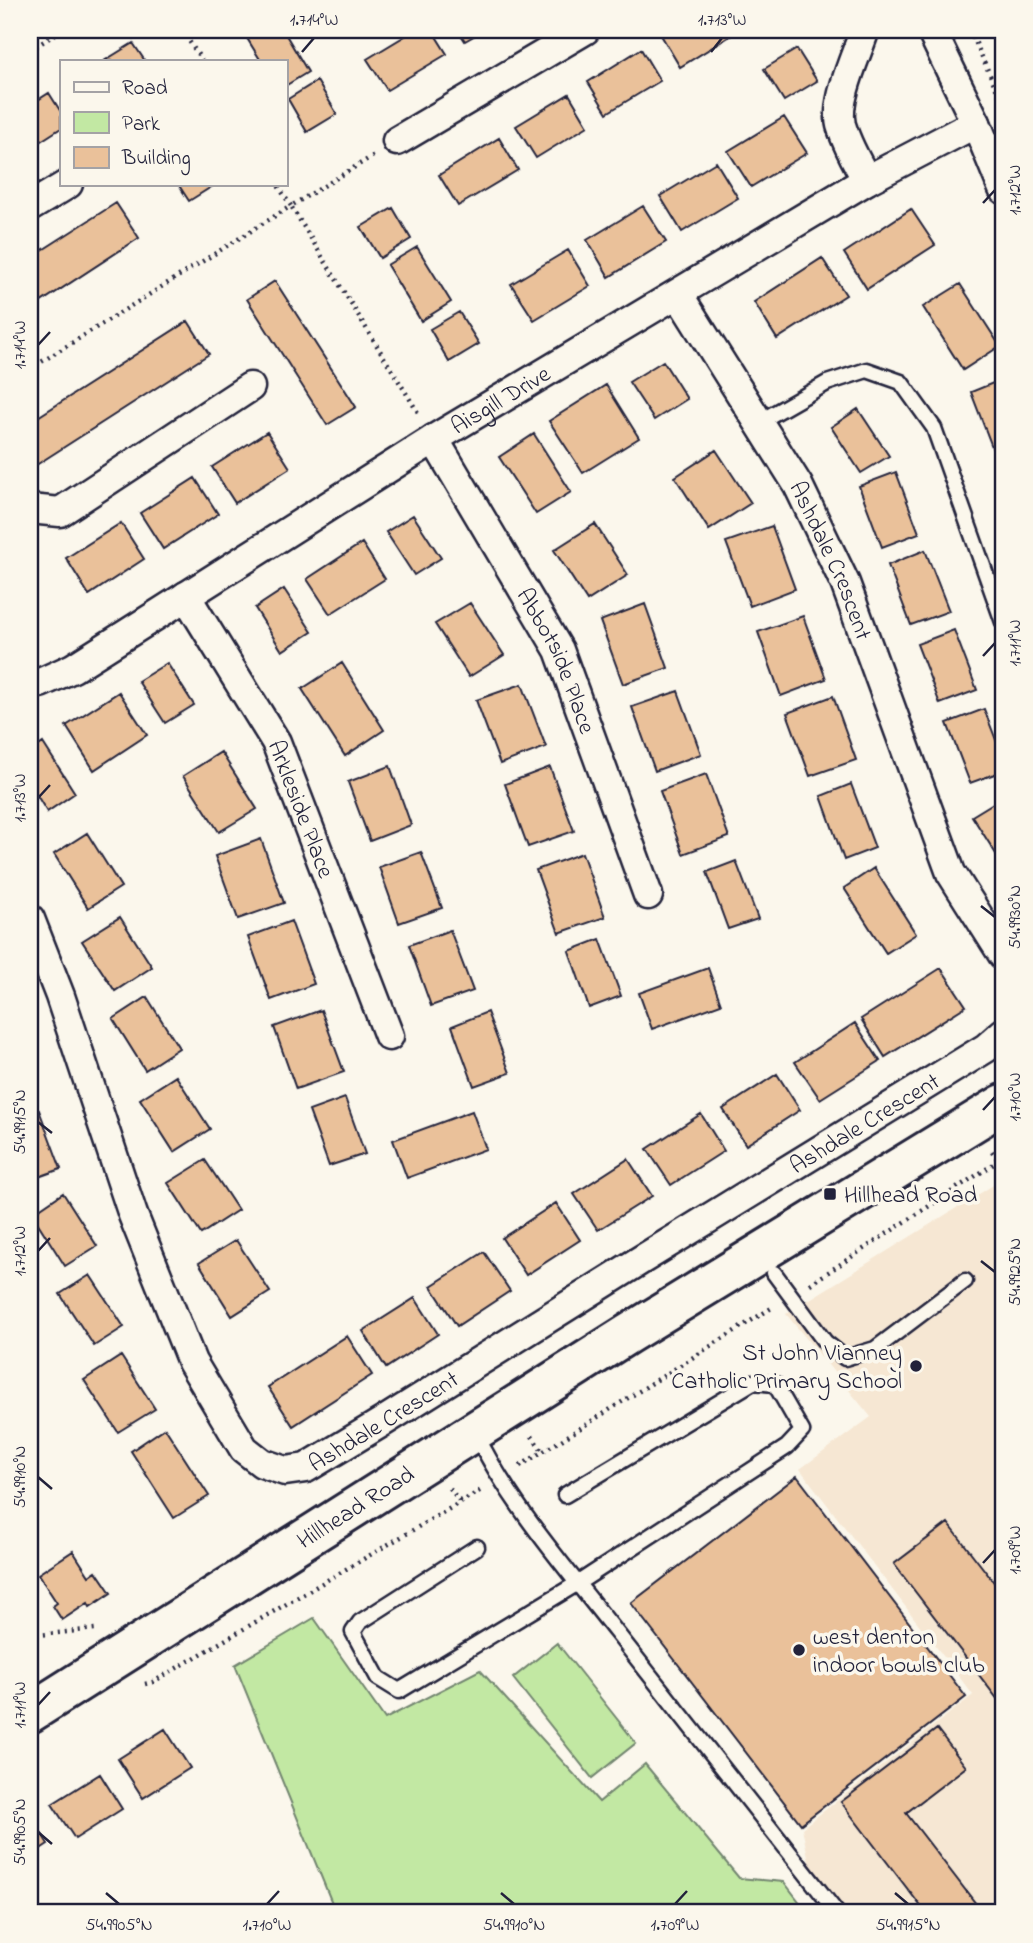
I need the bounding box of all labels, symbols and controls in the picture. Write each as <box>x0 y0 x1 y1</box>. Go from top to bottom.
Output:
text: 1.714°W <box>290 8 338 34</box>
text: 1.713°W <box>698 8 746 34</box>
legend <box>60 60 287 186</box>
text: Road <box>122 74 168 104</box>
text: Park <box>122 110 161 140</box>
text: Building <box>121 144 191 176</box>
text: 1.712°W <box>1003 165 1029 215</box>
text: 1.714°W <box>8 321 34 369</box>
street label: Aisgill Drive <box>445 358 558 445</box>
street label: Ashdale Crescent <box>779 476 879 645</box>
street label: Abbotside Place <box>506 582 603 739</box>
text: 1.711°W <box>1003 619 1029 667</box>
street label: Arkleside Place <box>257 736 342 884</box>
text: 1.713°W <box>8 774 34 822</box>
text: 54.9930°N <box>1003 885 1029 949</box>
street label: Ashdale Crescent <box>784 1065 947 1185</box>
text: 1.710°W <box>1003 1072 1029 1122</box>
text: 54.9915°N <box>8 1089 34 1155</box>
place label: Hillhead Road <box>844 1179 978 1214</box>
marker: Hillhead Road <box>822 1186 838 1202</box>
text: 1.712°W <box>8 1226 34 1276</box>
text: 54.9925°N <box>1003 1238 1029 1306</box>
place label: St John Vianney Catholic Primary School <box>671 1337 902 1401</box>
marker: St John Vianney Catholic Primary School <box>908 1358 924 1374</box>
street label: Ashdale Crescent <box>303 1363 466 1483</box>
text: 54.9910°N <box>8 1446 34 1508</box>
street label: Hillhead Road <box>291 1458 423 1559</box>
text: 1.709°W <box>1003 1526 1029 1574</box>
place label: west denton indoor bowls club <box>813 1621 985 1684</box>
marker: west denton indoor bowls club <box>791 1642 807 1658</box>
text: 1.711°W <box>8 1681 34 1729</box>
text: 54.9905°N <box>8 1798 34 1866</box>
text: 54.9905°N <box>85 1913 153 1939</box>
text: 1.710°W <box>242 1913 292 1939</box>
text: 54.9910°N <box>483 1913 545 1939</box>
text: 1.709°W <box>651 1913 699 1939</box>
text: 54.9915°N <box>875 1913 941 1939</box>

